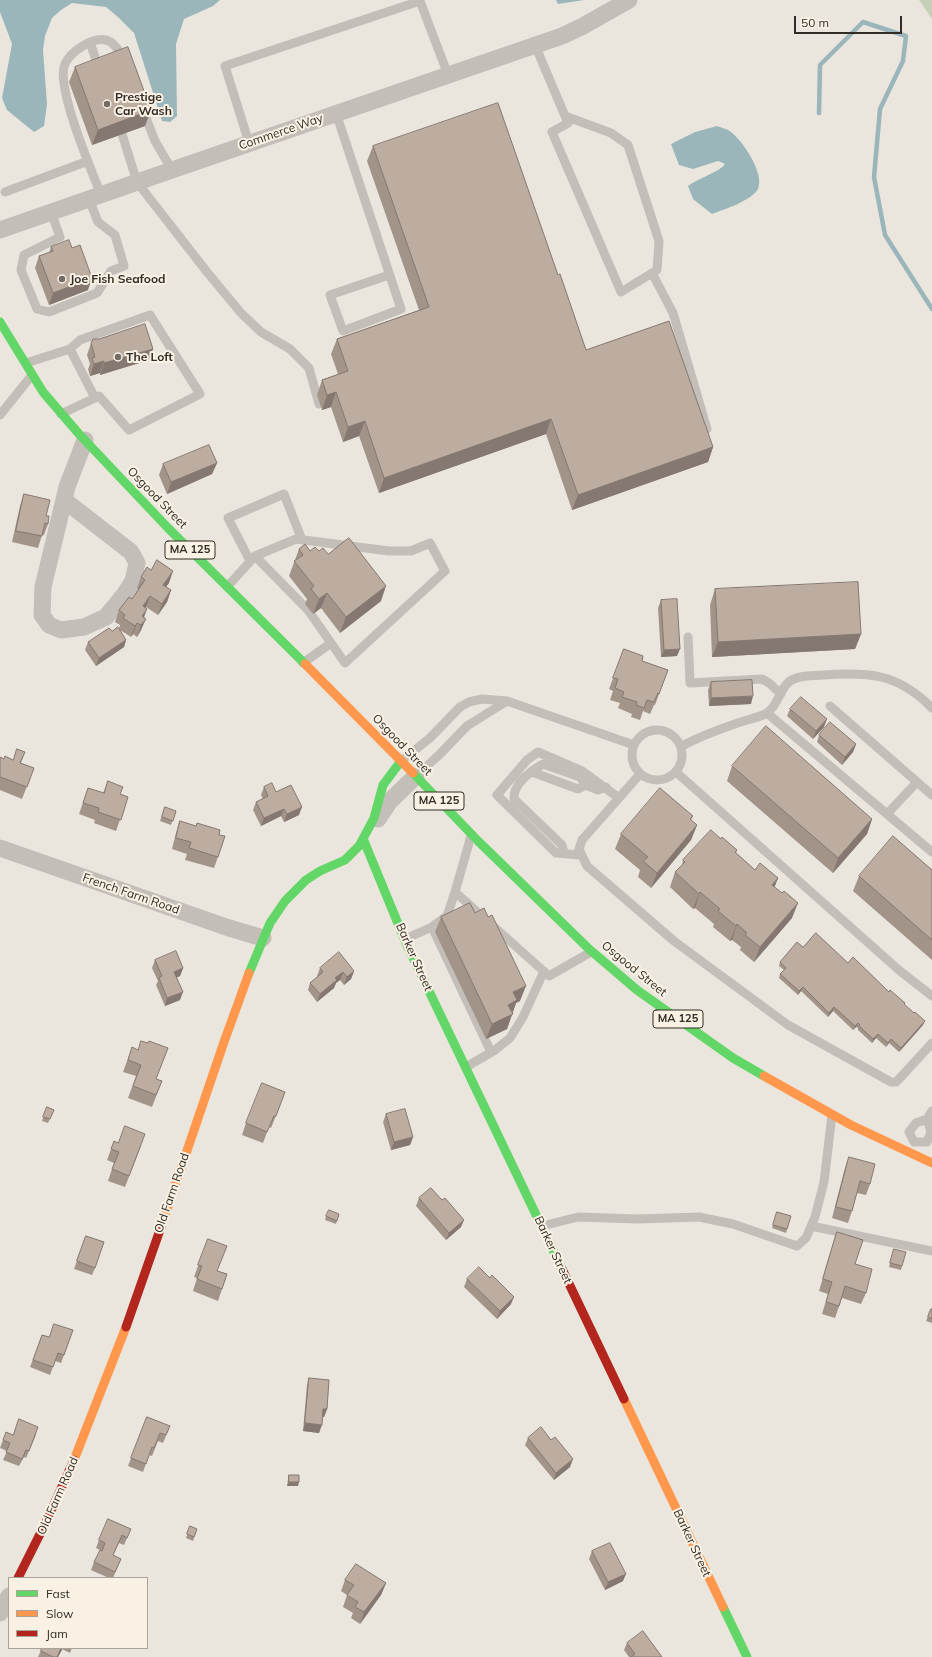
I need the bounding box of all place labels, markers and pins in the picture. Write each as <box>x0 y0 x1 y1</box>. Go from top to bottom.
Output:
place label: Prestige Car Wash <box>115 90 172 118</box>
marker: Prestige Car Wash <box>102 99 112 109</box>
place label: Joe Fish Seafood <box>70 272 166 286</box>
marker: Joe Fish Seafood <box>57 274 67 284</box>
place label: The Loft <box>126 350 173 364</box>
marker: The Loft <box>113 352 123 362</box>

